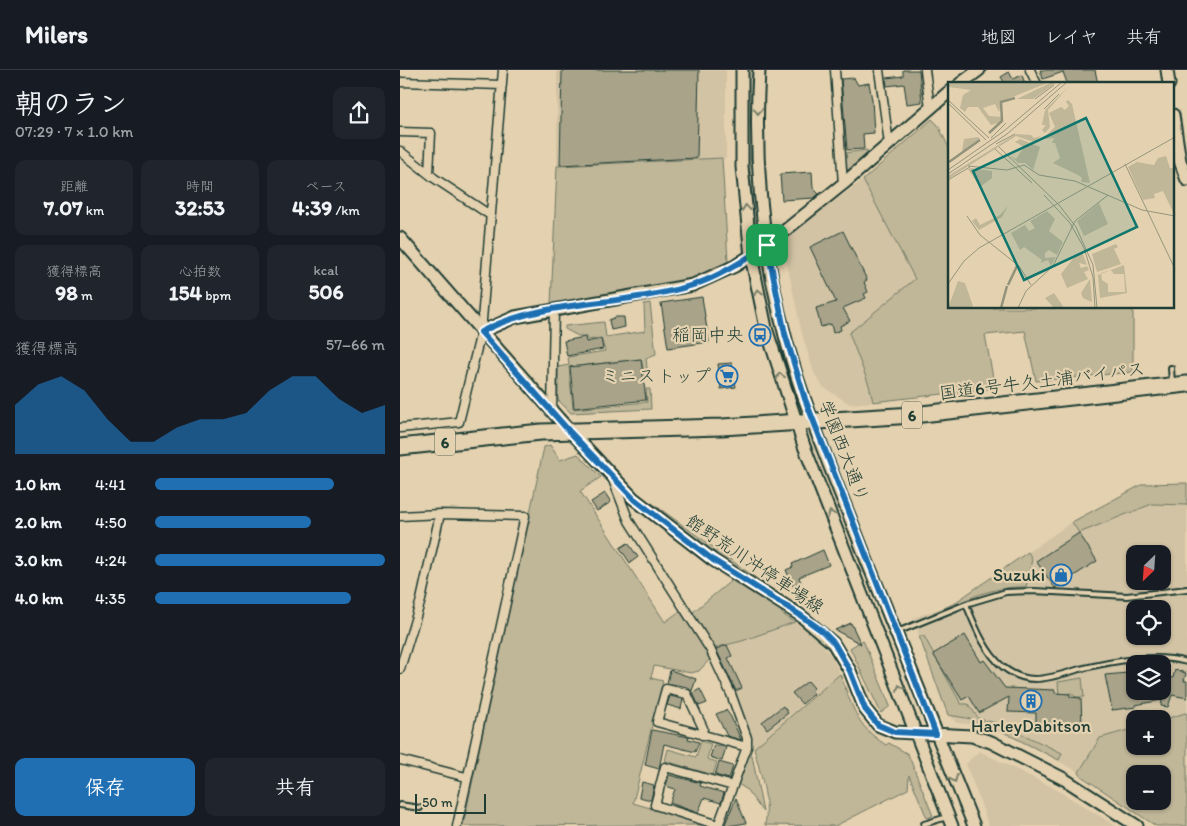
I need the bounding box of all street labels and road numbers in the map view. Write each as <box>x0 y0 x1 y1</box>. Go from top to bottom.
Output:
street label: 国道6号牛久土浦バイパス <box>938 357 1146 405</box>
street label: 学園西大通り <box>814 397 874 505</box>
road number: 6 <box>902 402 922 428</box>
road number: 6 <box>435 428 455 456</box>
street label: 館野荒川沖停車場線 <box>682 510 828 618</box>

